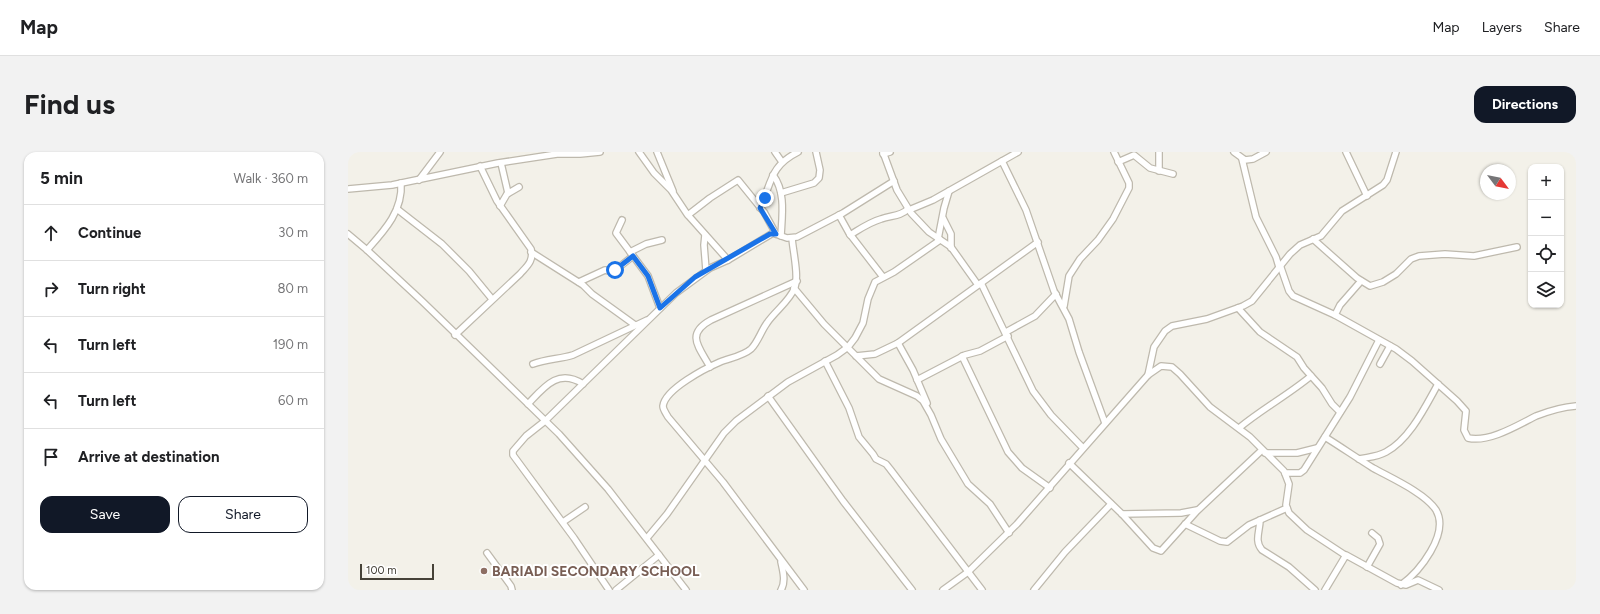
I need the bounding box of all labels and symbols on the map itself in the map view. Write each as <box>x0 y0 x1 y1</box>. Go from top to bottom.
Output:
north arrow <box>1480 164 1516 200</box>
route end <box>756 189 774 207</box>
route start <box>606 261 624 279</box>
scale bar <box>360 562 434 581</box>
place label: BARIADI SECONDARY SCHOOL <box>492 563 700 580</box>
marker: BARIADI SECONDARY SCHOOL <box>479 566 489 576</box>

